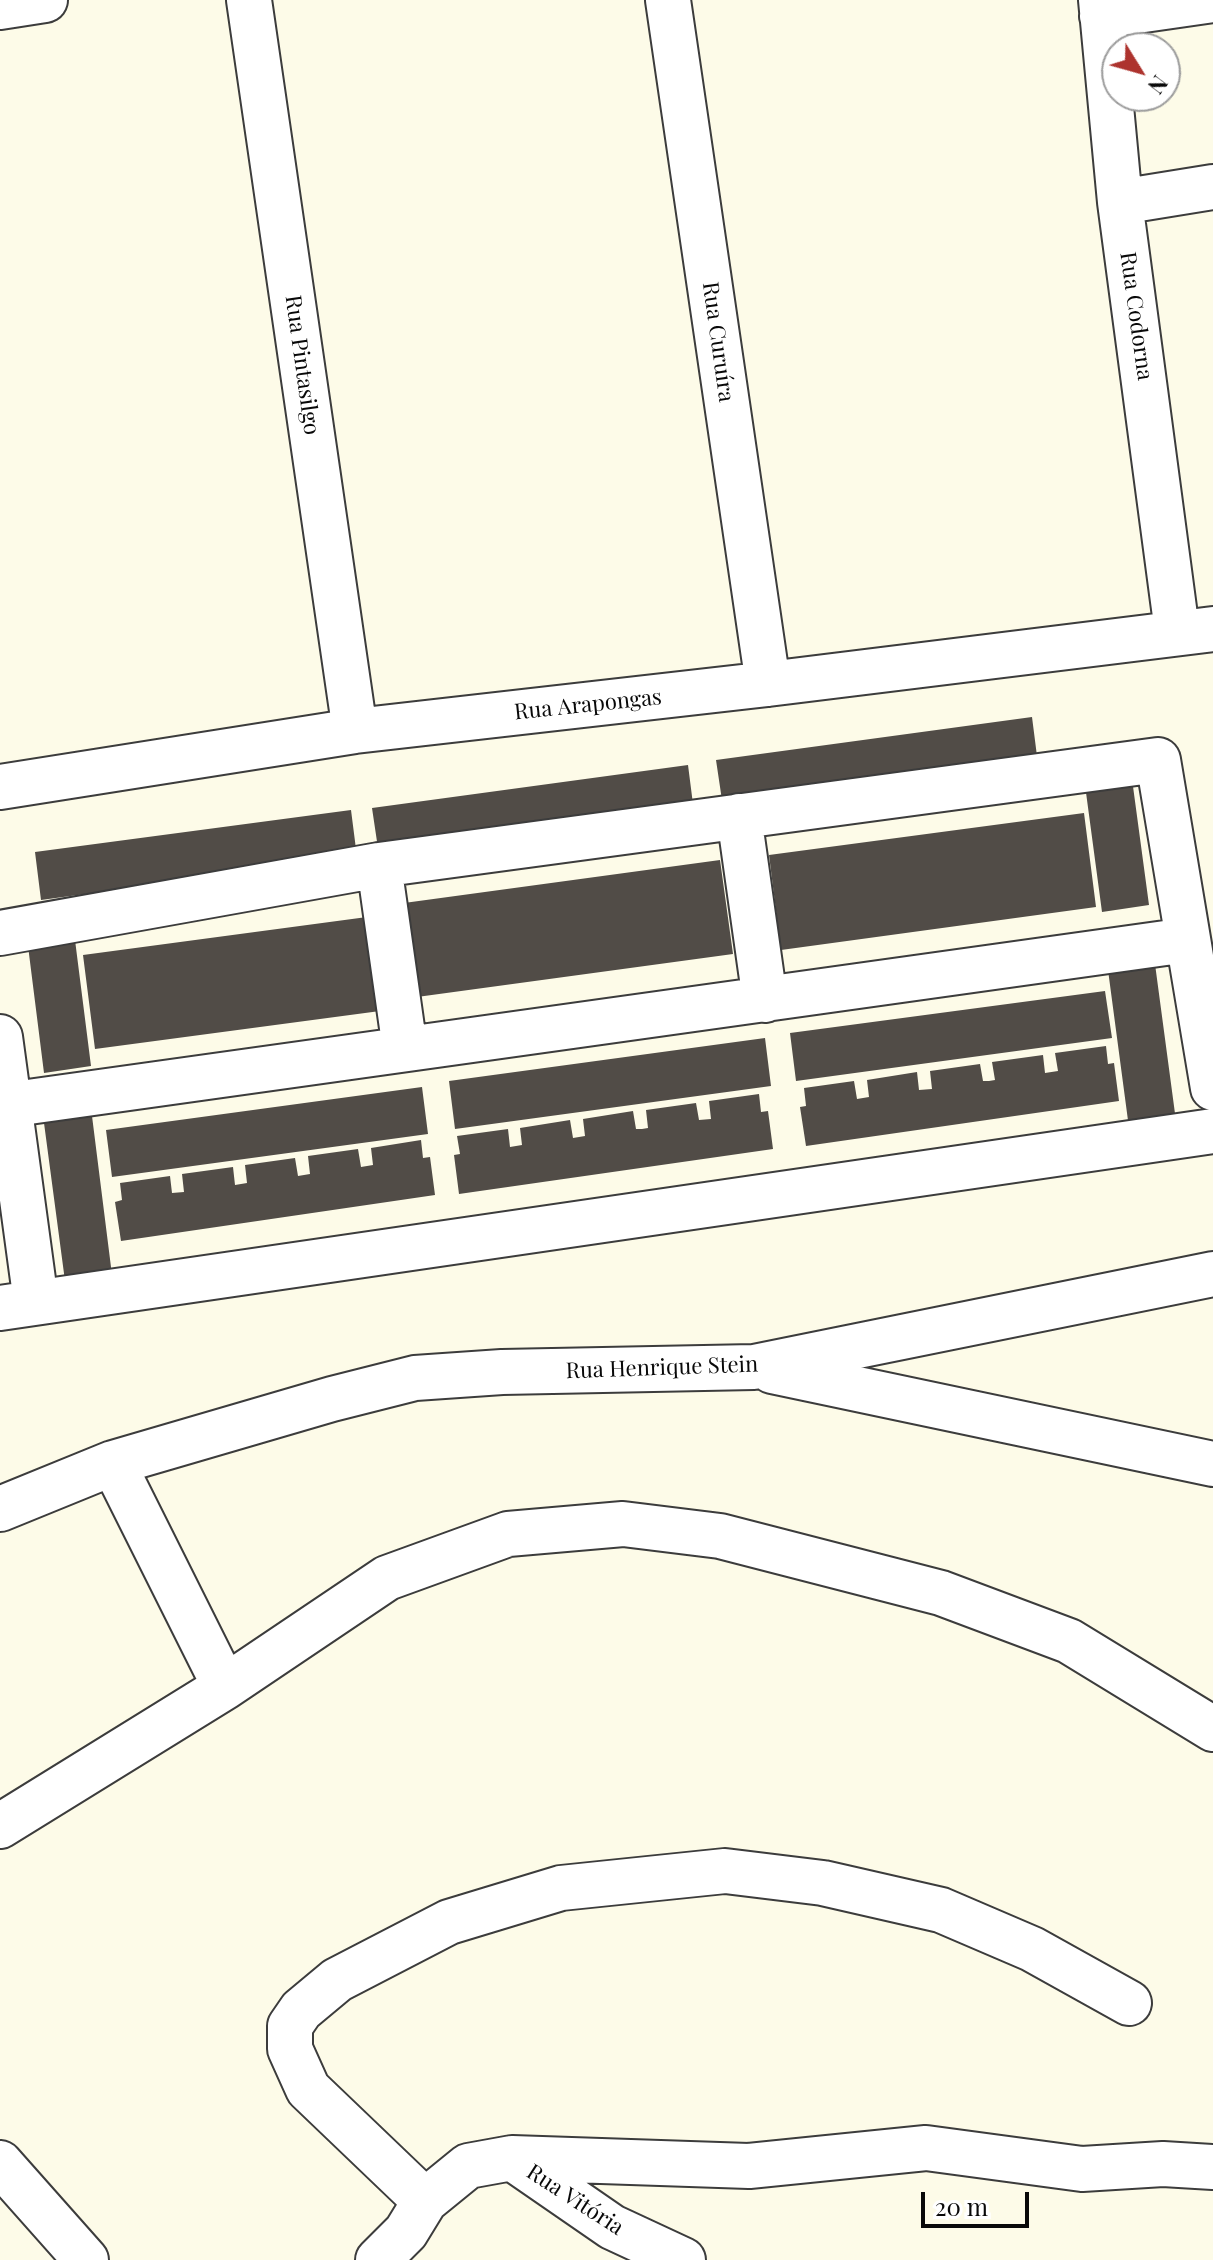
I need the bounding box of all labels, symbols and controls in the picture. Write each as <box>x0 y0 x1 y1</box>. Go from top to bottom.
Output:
north arrow <box>1101 32 1181 112</box>
text: N <box>1142 70 1175 101</box>
street label: Rua Codorna <box>1114 250 1158 382</box>
street label: Rua Curuíra <box>696 280 740 404</box>
street label: Rua Pintasilgo <box>279 294 325 436</box>
street label: Rua Arapongas <box>513 684 663 726</box>
street label: Rua Henrique Stein <box>565 1351 759 1385</box>
street label: Rua Vitória <box>522 2159 628 2241</box>
scale bar <box>925 2176 1033 2226</box>
text: 20 m <box>935 2190 988 2222</box>

